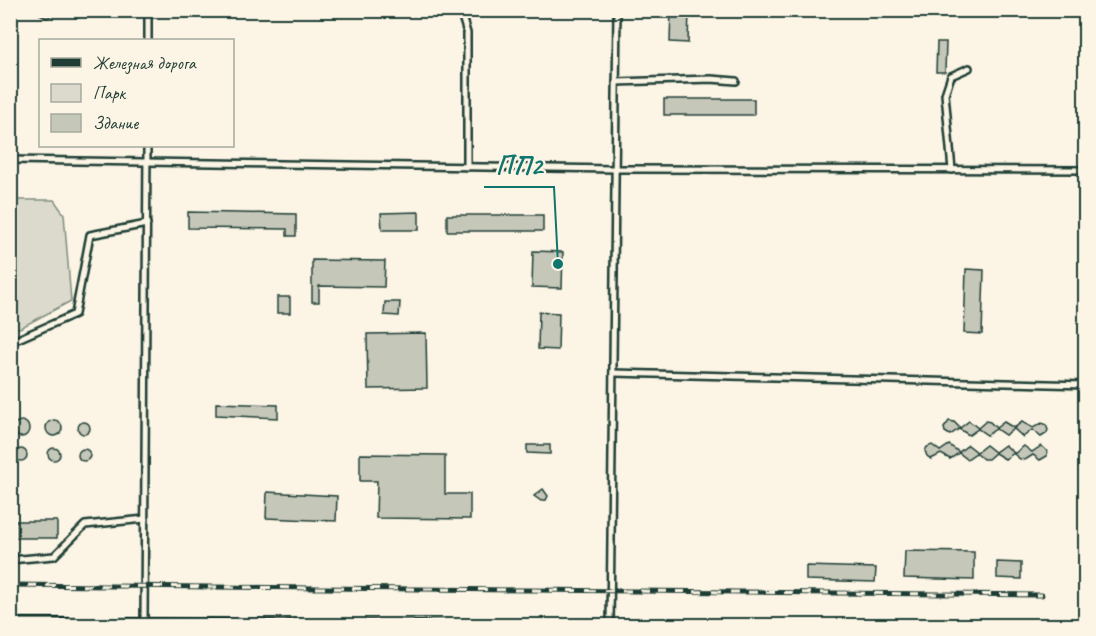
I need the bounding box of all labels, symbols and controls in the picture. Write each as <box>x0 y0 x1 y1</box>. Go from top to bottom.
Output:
legend <box>39 39 234 147</box>
text: Железная дорога <box>93 52 197 75</box>
text: Парк <box>93 82 127 104</box>
text: Здание <box>93 112 139 134</box>
callout: ПП2 <box>484 142 554 187</box>
text: ПП2 <box>496 148 545 182</box>

